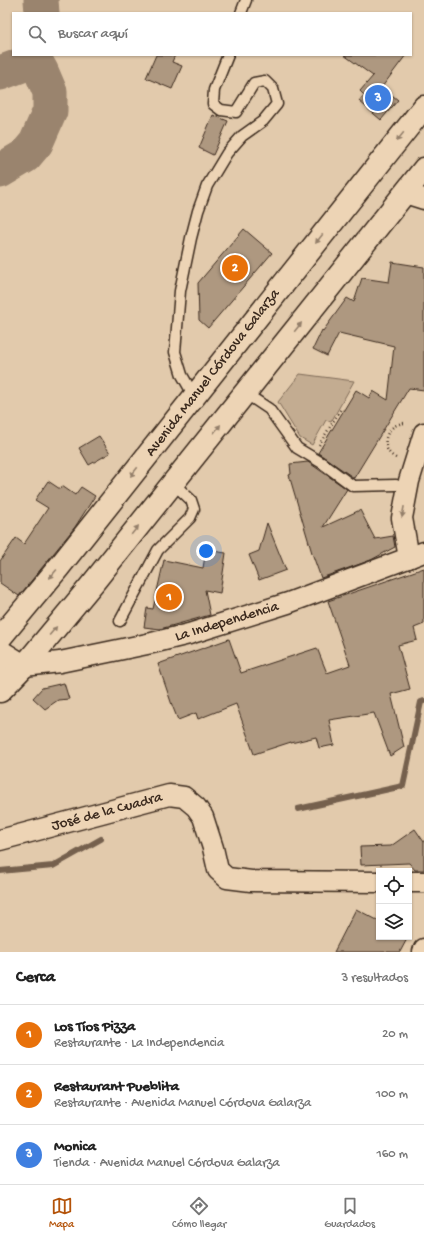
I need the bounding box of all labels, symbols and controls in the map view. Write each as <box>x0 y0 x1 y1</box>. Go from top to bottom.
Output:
search box <box>12 12 412 56</box>
icon: search <box>26 23 48 45</box>
text: Buscar aquí <box>58 25 128 43</box>
pin: 3 <box>365 83 391 113</box>
one-way arrow <box>395 132 404 143</box>
one-way arrow <box>315 234 323 245</box>
pin: 2 <box>222 253 248 283</box>
street label: Avenida Manuel Córdova Galarza <box>142 285 284 460</box>
one-way arrow <box>294 322 302 333</box>
one-way arrow <box>212 423 221 434</box>
one-way arrow <box>129 467 138 478</box>
one-way arrow <box>400 505 406 518</box>
one-way arrow <box>131 524 140 535</box>
your location <box>196 541 216 561</box>
one-way arrow <box>48 569 57 580</box>
pin: 1 <box>156 582 182 612</box>
street label: La Independencia <box>173 598 282 646</box>
one-way arrow <box>49 625 58 636</box>
street label: José de la Cuadra <box>50 788 165 835</box>
map controls <box>376 868 412 940</box>
button: locate <box>376 868 412 904</box>
button: layers <box>376 904 412 940</box>
text: Cerca <box>16 968 55 988</box>
text: 3 resultados <box>341 971 408 986</box>
text: Los Tíos Pizza <box>54 1018 135 1036</box>
text: 1 <box>26 1027 32 1042</box>
text: 20 m <box>382 1027 408 1042</box>
text: Restaurante · La Independencia <box>54 1036 224 1051</box>
text: Restaurant Pueblita <box>54 1078 179 1096</box>
text: 2 <box>26 1087 32 1102</box>
text: 100 m <box>376 1087 408 1102</box>
text: Restaurante · Avenida Manuel Córdova Galarza <box>54 1096 311 1111</box>
text: Monica <box>54 1138 96 1156</box>
text: 3 <box>26 1147 32 1162</box>
text: 160 m <box>376 1147 408 1162</box>
text: Tienda · Avenida Manuel Córdova Galarza <box>54 1156 280 1171</box>
tab: Mapa <box>49 1195 74 1231</box>
tab: Cómo llegar <box>172 1195 226 1231</box>
tab: Guardados <box>324 1195 375 1231</box>

